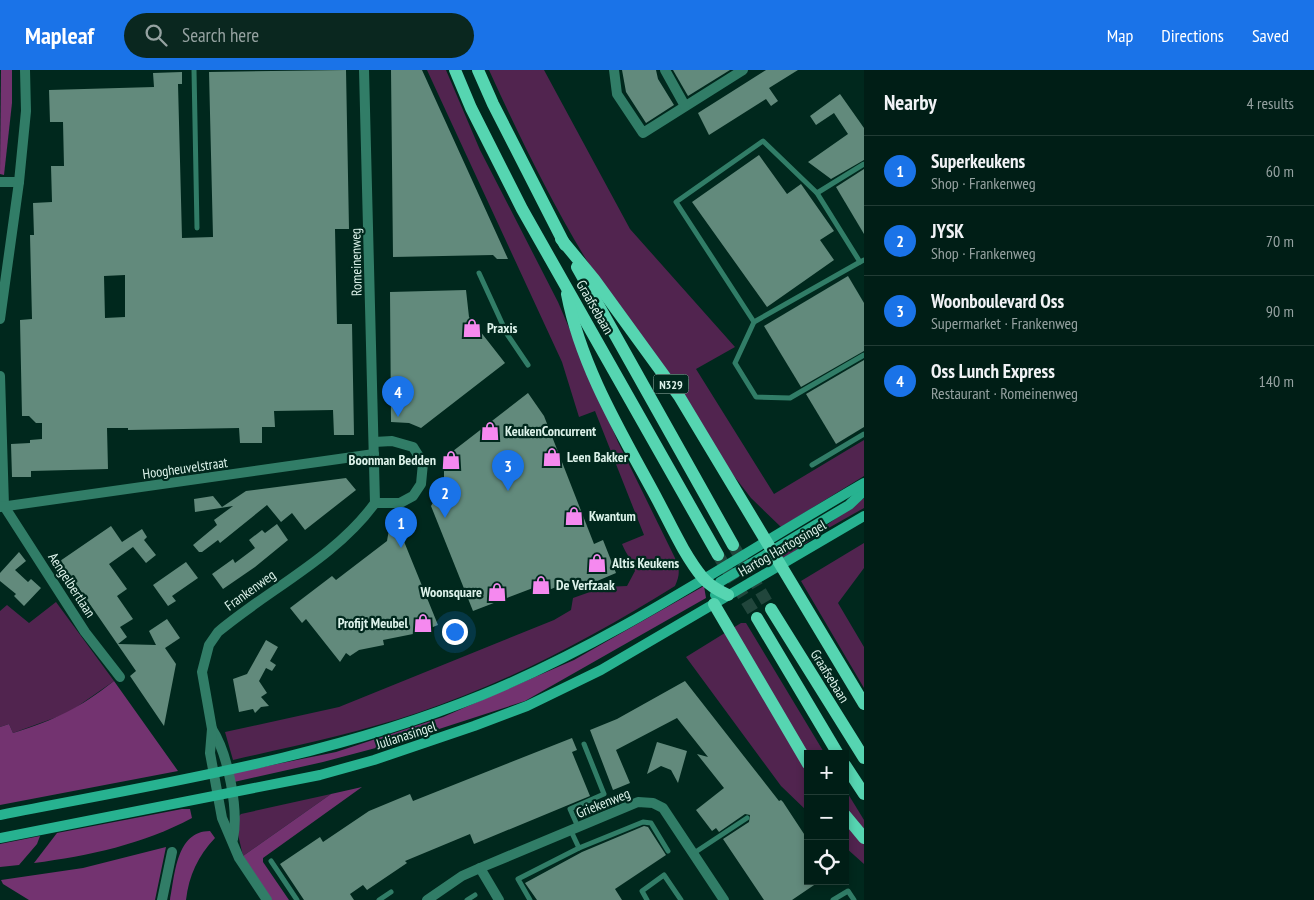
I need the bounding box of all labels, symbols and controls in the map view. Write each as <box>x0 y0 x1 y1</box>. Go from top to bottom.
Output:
search box <box>124 13 474 58</box>
text: Mapleaf <box>25 20 94 51</box>
icon: search <box>142 21 170 49</box>
text: Search here <box>182 23 259 47</box>
text: Map <box>1107 24 1133 47</box>
text: Directions <box>1161 24 1224 47</box>
text: Saved <box>1252 24 1289 47</box>
text: Nearby <box>884 89 937 116</box>
text: 4 results <box>1247 93 1294 113</box>
text: Superkeukens <box>931 149 1025 173</box>
text: 1 <box>896 161 904 181</box>
text: 60 m <box>1266 161 1294 181</box>
text: Shop · Frankenweg <box>931 173 1036 193</box>
text: JYSK <box>931 219 964 243</box>
street label: Romeinenweg <box>346 228 366 296</box>
text: 2 <box>896 231 904 251</box>
text: 70 m <box>1266 231 1294 251</box>
text: Shop · Frankenweg <box>931 243 1036 263</box>
street label: Graafsebaan <box>572 277 618 337</box>
text: Woonboulevard Oss <box>931 289 1064 313</box>
text: 3 <box>896 301 904 321</box>
text: 90 m <box>1266 301 1294 321</box>
text: Supermarket · Frankenweg <box>931 313 1078 333</box>
shop icon: Praxis <box>461 317 483 339</box>
place label: Praxis <box>487 319 518 337</box>
text: Oss Lunch Express <box>931 359 1055 383</box>
text: 4 <box>896 371 904 391</box>
text: 140 m <box>1259 371 1294 391</box>
road number: N329 <box>654 374 688 394</box>
pin: 4 <box>382 376 414 417</box>
text: Restaurant · Romeinenweg <box>931 383 1078 403</box>
shop icon: KeukenConcurrent <box>479 420 501 442</box>
place label: KeukenConcurrent <box>505 422 596 440</box>
shop icon: Leen Bakker <box>541 446 563 468</box>
place label: Leen Bakker <box>567 448 629 466</box>
shop icon: Boonman Bedden <box>440 449 462 471</box>
pin: 3 <box>492 450 524 491</box>
place label: Boonman Bedden <box>349 451 436 469</box>
street label: Hoogheuvelstraat <box>141 453 229 483</box>
pin: 2 <box>429 477 461 518</box>
shop icon: Kwantum <box>563 505 585 527</box>
pin: 1 <box>385 507 417 548</box>
place label: Kwantum <box>589 507 636 525</box>
street label: Hartog Hartogsingel <box>735 515 830 580</box>
street label: Aengelbertlaan <box>44 549 100 621</box>
shop icon: Altis Keukens <box>586 552 608 574</box>
place label: Altis Keukens <box>611 554 679 572</box>
street label: Frankenweg <box>221 566 279 614</box>
shop icon: De Verfzaak <box>530 574 552 596</box>
place label: De Verfzaak <box>556 576 615 594</box>
shop icon: Woonsquare <box>486 581 508 603</box>
place label: Woonsquare <box>420 583 482 601</box>
shop icon: Profijt Meubel <box>412 612 434 634</box>
place label: Profijt Meubel <box>338 614 409 632</box>
your location <box>442 619 468 645</box>
street label: Graafsebaan <box>807 646 853 706</box>
street label: Julianasingel <box>373 717 439 753</box>
map controls <box>804 750 849 885</box>
button: + <box>804 750 849 795</box>
street label: Griekenweg <box>573 784 633 822</box>
button: − <box>804 795 849 840</box>
button: locate <box>804 840 849 885</box>

